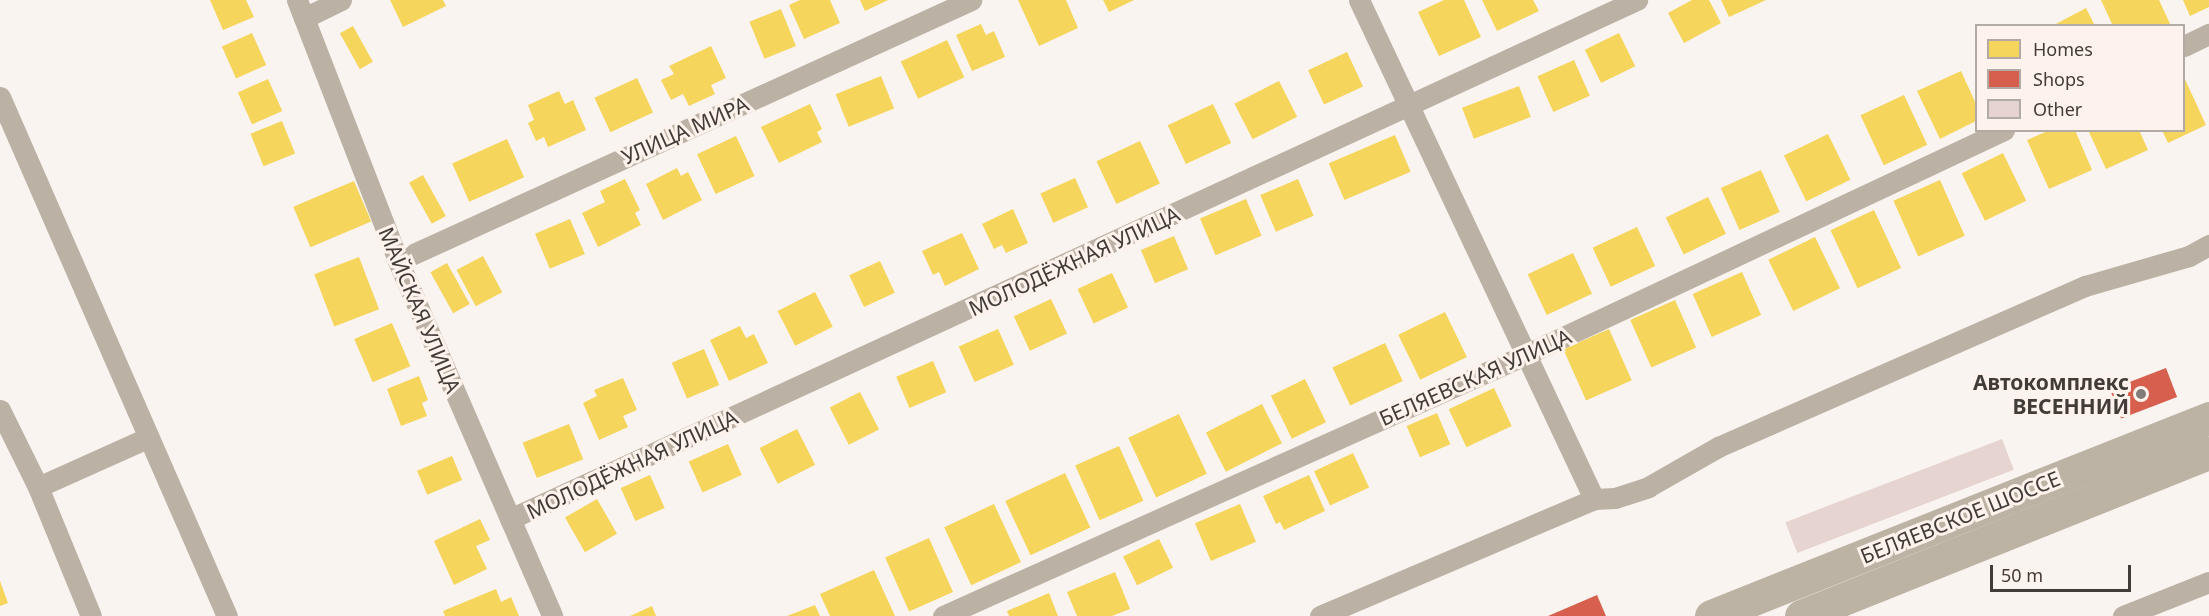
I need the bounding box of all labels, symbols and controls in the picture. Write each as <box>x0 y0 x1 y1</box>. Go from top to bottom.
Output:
legend <box>1975 24 2185 132</box>
text: Homes <box>2033 37 2093 61</box>
text: Shops <box>2033 67 2085 91</box>
street label: УЛИЦА МИРА <box>618 91 752 169</box>
text: Other <box>2033 97 2082 121</box>
street label: МОЛОДЁЖНАЯ УЛИЦА <box>965 201 1183 321</box>
street label: МАЙСКАЯ УЛИЦА <box>374 223 466 397</box>
street label: БЕЛЯЕВСКАЯ УЛИЦА <box>1375 323 1575 431</box>
place label: Автокомплекс ВЕСЕННИЙ <box>1973 369 2129 419</box>
marker: Автокомплекс ВЕСЕННИЙ <box>2134 387 2148 401</box>
street label: МОЛОДЁЖНАЯ УЛИЦА <box>523 404 741 524</box>
street label: БЕЛЯЕВСКОЕ ШОССЕ <box>1857 465 2063 569</box>
scale bar <box>1993 553 2134 591</box>
text: 50 m <box>2001 563 2043 587</box>

